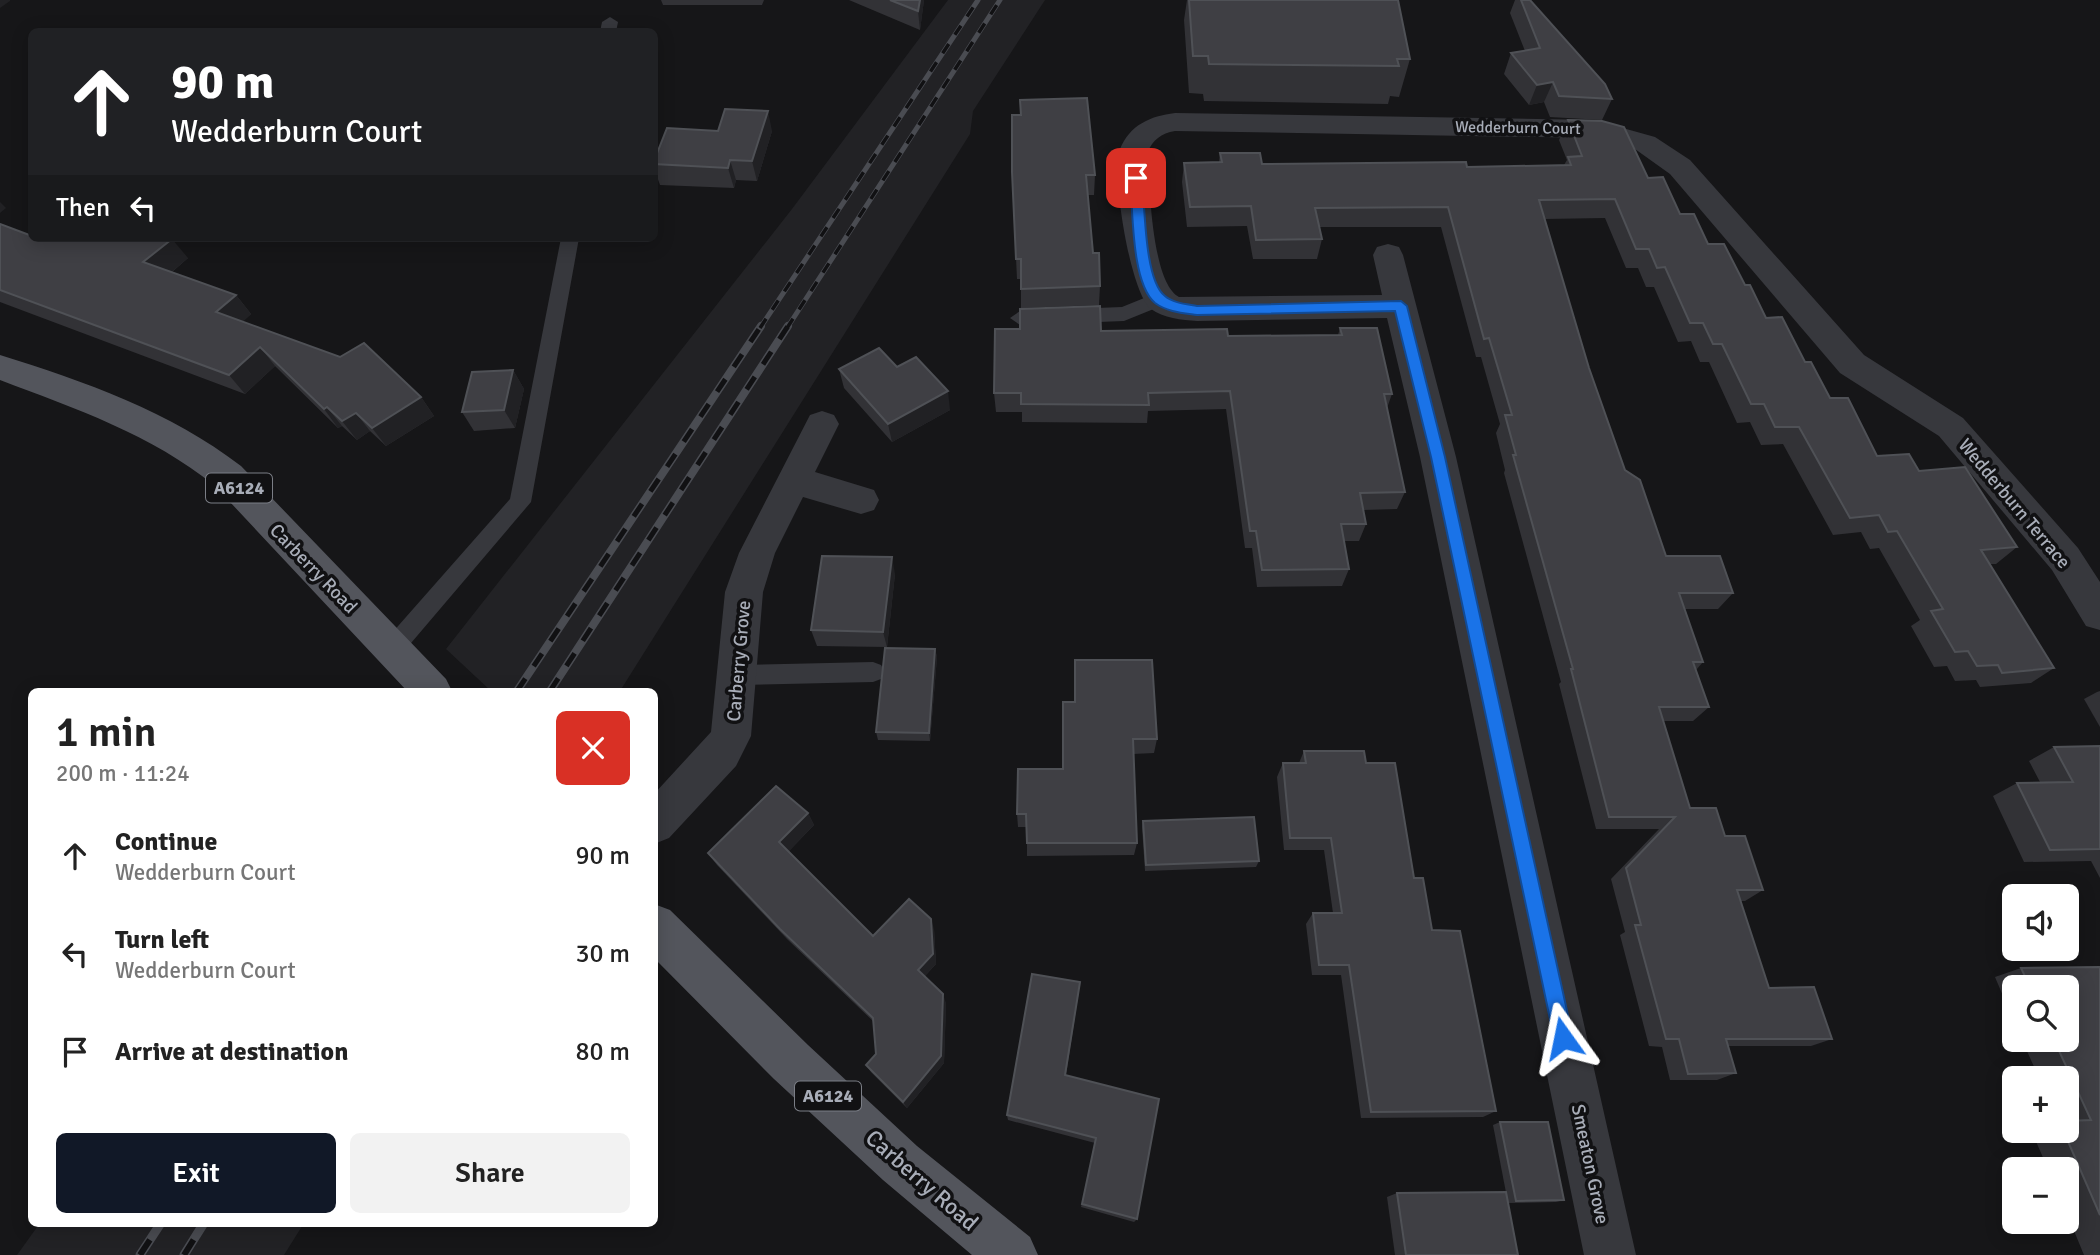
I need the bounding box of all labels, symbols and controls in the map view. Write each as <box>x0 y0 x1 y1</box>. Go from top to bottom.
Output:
text: 90 m <box>171 52 274 112</box>
icon: ahead <box>56 56 147 147</box>
text: Wedderburn Court <box>171 112 422 151</box>
street label: Wedderburn Court <box>1455 117 1581 139</box>
pin <box>1106 148 1166 208</box>
icon: arrive <box>1117 159 1155 197</box>
icon: left <box>124 189 162 227</box>
text: Then <box>56 192 110 224</box>
street label: Wedderburn Terrace <box>1953 434 2076 574</box>
road number: A6124 <box>206 474 272 502</box>
street label: Carberry Road <box>264 519 362 619</box>
street label: Carberry Grove <box>722 600 756 723</box>
text: 1 min <box>56 707 157 758</box>
button: close <box>556 711 630 785</box>
text: 200 m · 11:24 <box>56 759 190 788</box>
text: Continue <box>115 826 217 858</box>
icon: ahead <box>56 837 94 875</box>
text: 90 m <box>575 840 630 872</box>
text: Wedderburn Court <box>115 858 296 887</box>
map controls <box>2002 884 2079 1234</box>
button: sound <box>2002 884 2079 961</box>
text: Turn left <box>115 924 209 956</box>
icon: left <box>56 935 94 973</box>
text: 30 m <box>575 938 630 970</box>
text: Wedderburn Court <box>115 956 296 985</box>
button: search <box>2002 975 2079 1052</box>
position arrow <box>1526 1001 1600 1075</box>
icon: arrive <box>56 1033 94 1071</box>
text: Arrive at destination <box>115 1036 348 1068</box>
text: 80 m <box>575 1036 630 1068</box>
button: + <box>2002 1066 2079 1143</box>
road number: A6124 <box>795 1082 861 1111</box>
street label: Smeaton Grove <box>1566 1102 1614 1226</box>
street label: Carberry Road <box>859 1123 984 1237</box>
button: Exit <box>56 1133 336 1213</box>
button: Share <box>350 1133 630 1213</box>
button: − <box>2002 1157 2079 1234</box>

